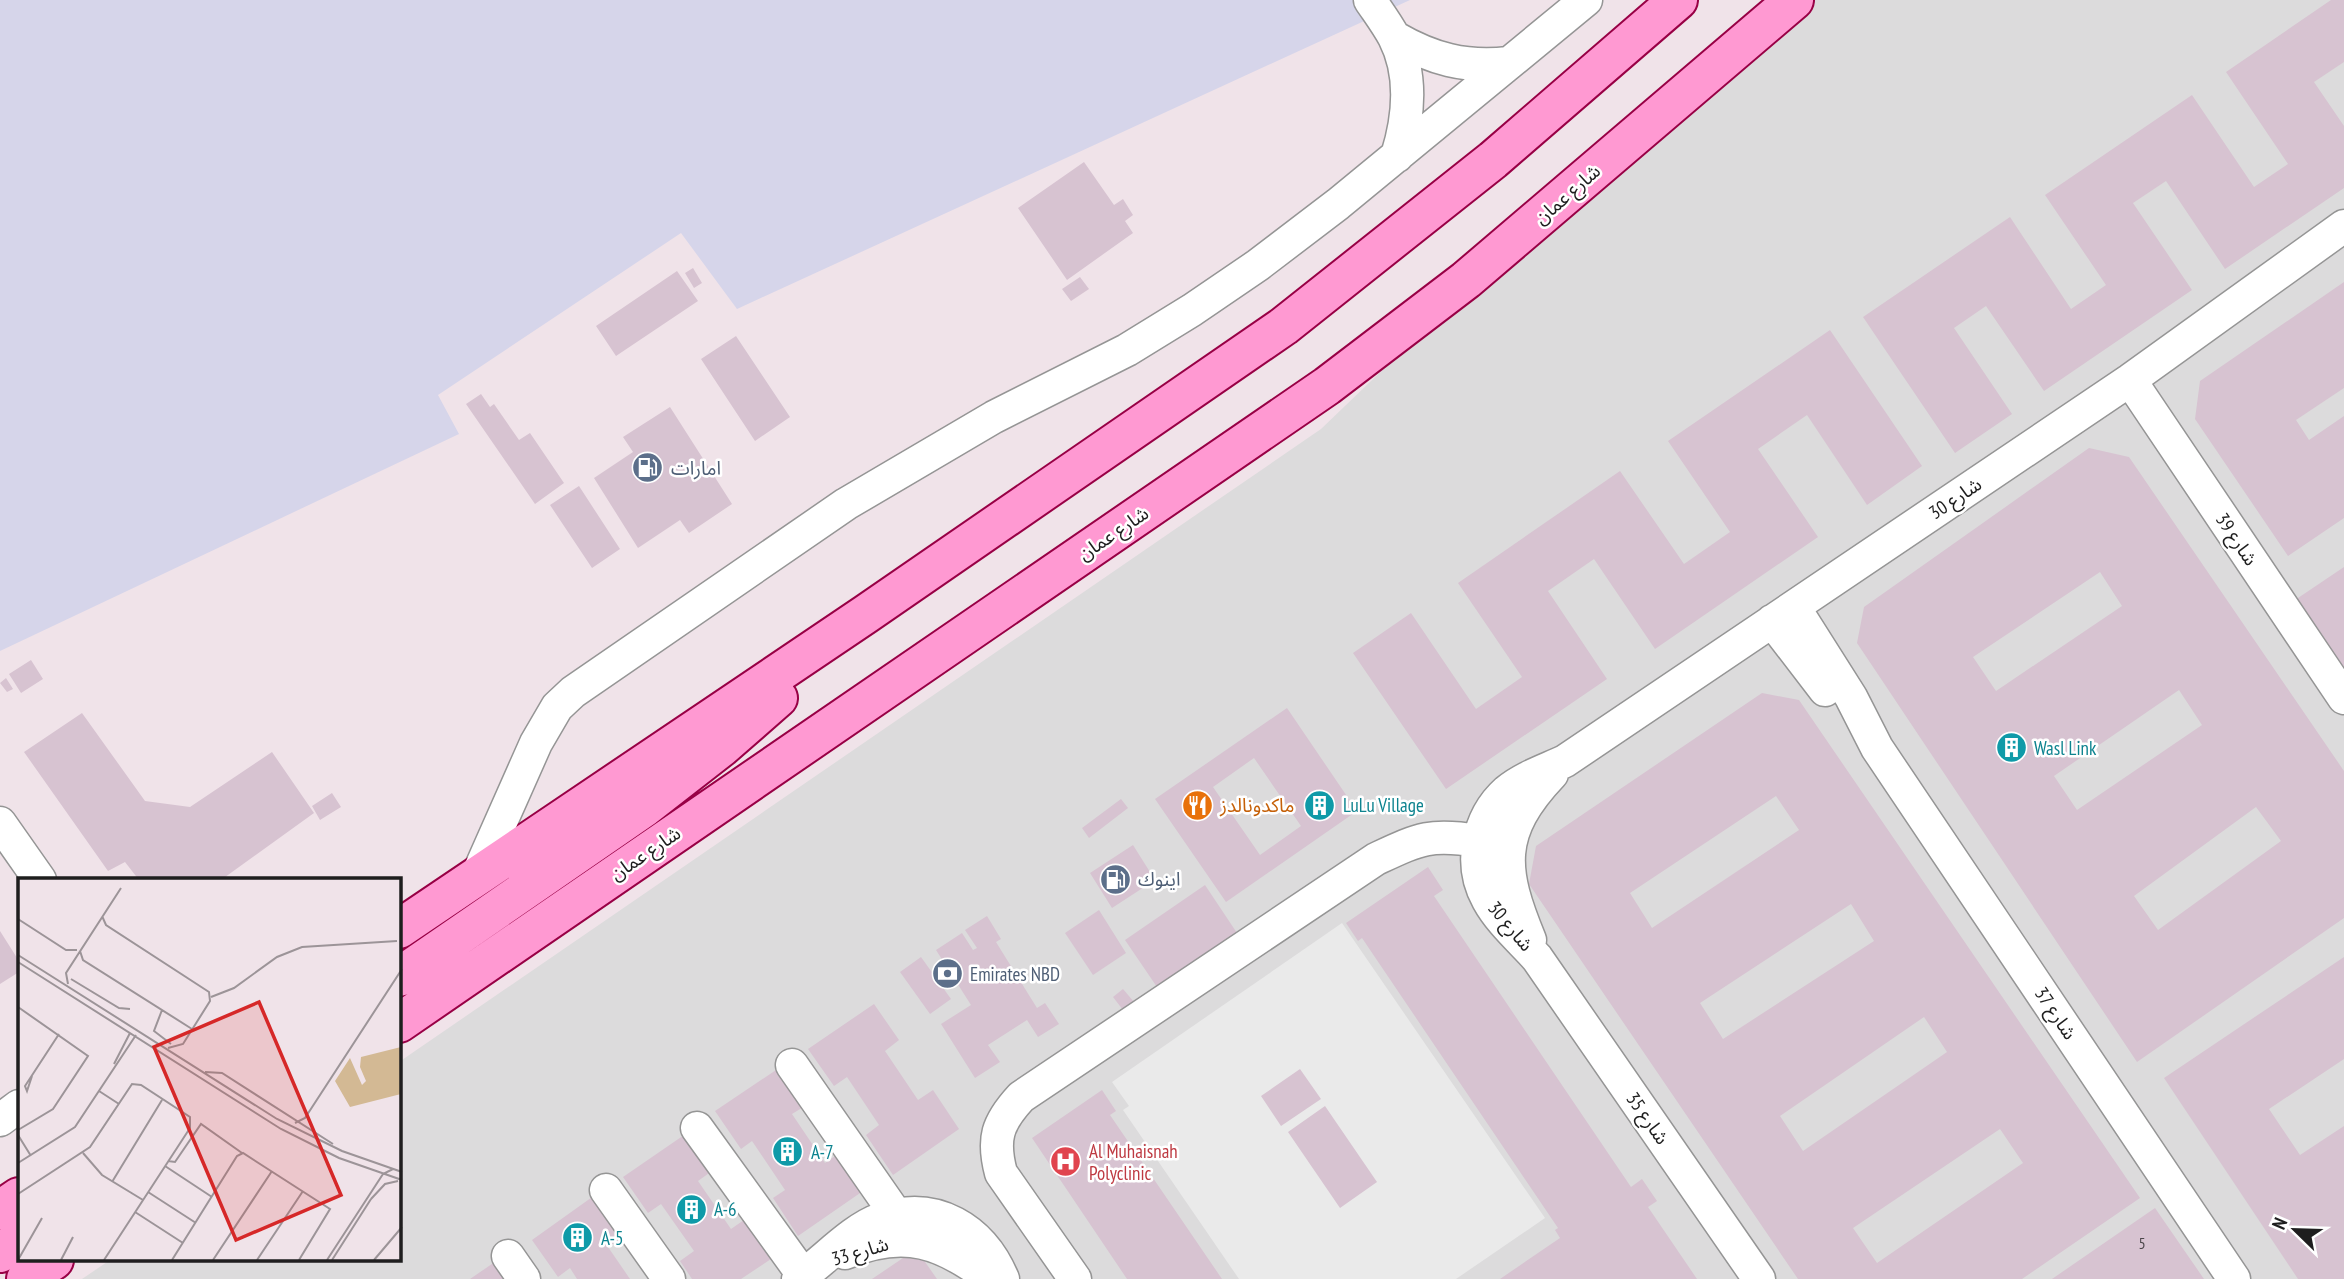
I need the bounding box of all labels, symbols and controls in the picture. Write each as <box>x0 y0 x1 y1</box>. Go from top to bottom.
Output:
street label: شارع عمان <box>1529 159 1606 231</box>
fuel station icon: امارات <box>631 451 665 485</box>
place label: امارات <box>671 456 721 480</box>
street label: شارع 30 <box>1924 472 1987 526</box>
street label: شارع عمان <box>1073 501 1154 567</box>
street label: شارع 39 <box>2209 508 2263 571</box>
building icon: Wasl Link <box>1994 731 2028 765</box>
place label: Wasl Link <box>2034 736 2097 760</box>
restaurant icon: ماكدونالدز <box>1180 788 1214 822</box>
building icon: LuLu Village <box>1303 788 1337 822</box>
place label: ماكدونالدز <box>1219 793 1295 817</box>
place label: LuLu Village <box>1343 793 1424 817</box>
street label: شارع عمان <box>605 821 686 887</box>
fuel station icon: اينوك <box>1098 862 1132 896</box>
place label: اينوك <box>1138 867 1180 891</box>
inset map <box>18 878 401 1262</box>
street label: شارع 30 <box>1482 896 1539 957</box>
bank icon: Emirates NBD <box>930 957 964 991</box>
place label: Emirates NBD <box>970 962 1060 986</box>
street label: شارع 37 <box>2028 982 2082 1045</box>
street label: شارع 35 <box>1620 1087 1675 1150</box>
building icon: A-7 <box>771 1135 805 1169</box>
place label: Al Muhaisnah Polyclinic <box>1089 1139 1178 1185</box>
place label: A-7 <box>811 1140 833 1164</box>
hospital icon: Al Muhaisnah Polyclinic <box>1049 1145 1083 1179</box>
building icon: A-6 <box>674 1192 708 1226</box>
north arrow <box>2260 1195 2330 1265</box>
place label: A-6 <box>714 1197 736 1221</box>
text: N <box>2266 1214 2292 1233</box>
building icon: A-5 <box>561 1221 595 1255</box>
place label: A-5 <box>601 1226 623 1250</box>
street label: شارع 33 <box>829 1231 892 1272</box>
house number: 5 <box>2138 1233 2146 1253</box>

